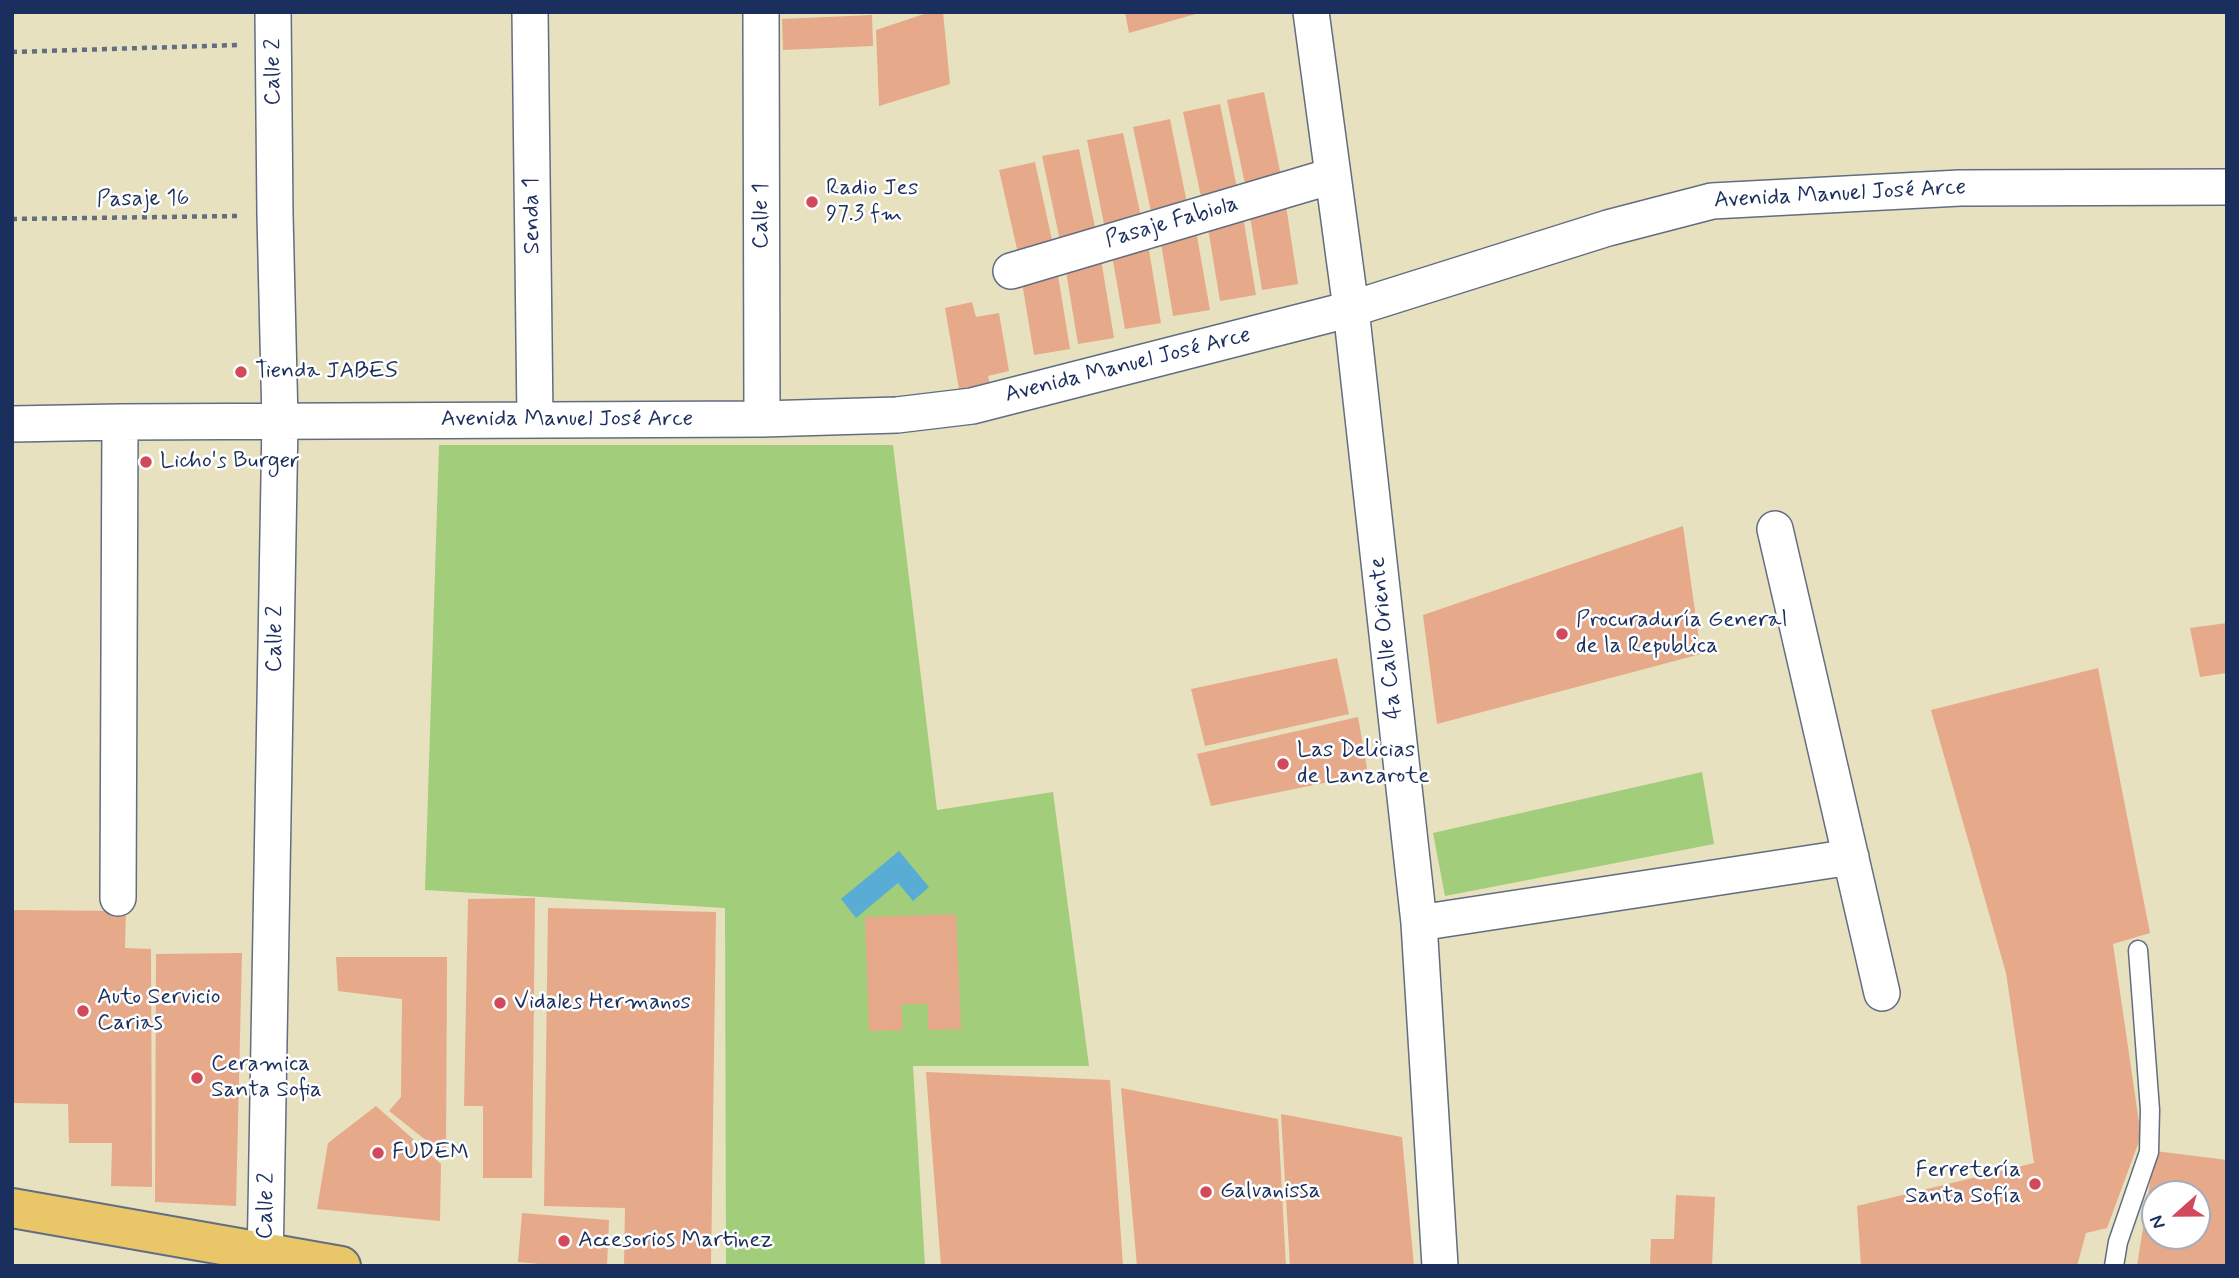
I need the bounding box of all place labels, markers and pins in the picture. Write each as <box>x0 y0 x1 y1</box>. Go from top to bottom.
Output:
place label: Radio Jes 97.3 fm <box>826 175 918 229</box>
marker: Radio Jes 97.3 fm <box>804 194 820 210</box>
place label: Tienda JABES <box>255 358 398 386</box>
marker: Tienda JABES <box>233 364 249 380</box>
place label: Licho's Burger <box>160 448 300 476</box>
marker: Licho's Burger <box>138 454 154 470</box>
place label: Procuraduría General de la Republica <box>1576 607 1787 661</box>
marker: Procuraduría General de la Republica <box>1554 626 1570 642</box>
place label: Las Delicias de Lanzarote <box>1297 737 1430 791</box>
marker: Las Delicias de Lanzarote <box>1275 756 1291 772</box>
place label: Auto Servicio Carias <box>97 984 220 1038</box>
place label: Vidales Hermanos <box>514 989 691 1017</box>
marker: Vidales Hermanos <box>492 995 508 1011</box>
marker: Auto Servicio Carias <box>75 1003 91 1019</box>
place label: Ceramica Santa Sofia <box>211 1051 322 1105</box>
marker: Ceramica Santa Sofia <box>189 1070 205 1086</box>
place label: FUDEM <box>392 1139 469 1167</box>
marker: FUDEM <box>370 1145 386 1161</box>
place label: Ferretería Santa Sofía <box>1905 1157 2021 1211</box>
marker: Ferretería Santa Sofía <box>2027 1176 2043 1192</box>
place label: Galvanissa <box>1220 1178 1320 1206</box>
marker: Galvanissa <box>1198 1184 1214 1200</box>
place label: Accesorios Martinez <box>578 1227 773 1255</box>
marker: Accesorios Martinez <box>556 1233 572 1249</box>

